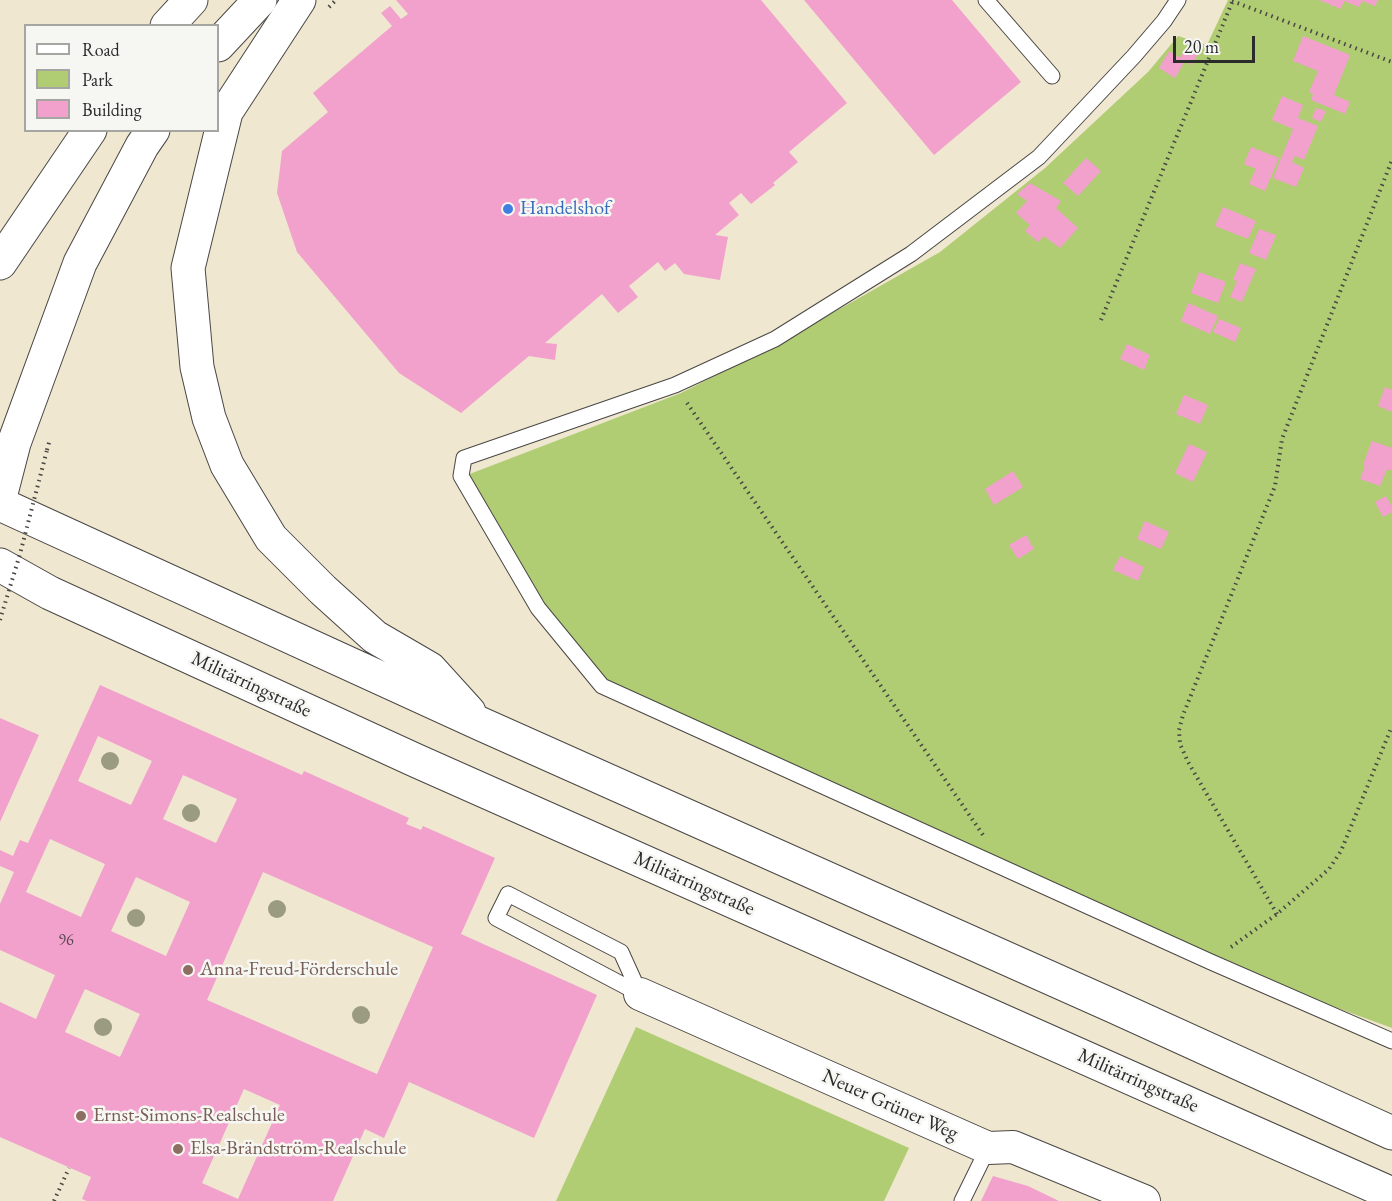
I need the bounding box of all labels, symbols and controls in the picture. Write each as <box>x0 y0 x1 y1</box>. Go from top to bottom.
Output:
legend <box>24 24 219 132</box>
scale bar <box>1176 24 1258 62</box>
text: 20 m <box>1184 35 1219 58</box>
text: Road <box>82 38 120 61</box>
text: Park <box>82 68 113 91</box>
text: Building <box>82 98 142 121</box>
place label: Handelshof <box>520 197 610 221</box>
marker: Handelshof <box>501 202 515 216</box>
street label: Militärringstraße <box>187 647 315 723</box>
street label: Militärringstraße <box>630 847 758 921</box>
house number: 96 <box>58 931 74 951</box>
place label: Anna-Freud-Förderschule <box>200 958 398 982</box>
marker: Anna-Freud-Förderschule <box>181 963 195 977</box>
street label: Militärringstraße <box>1074 1044 1202 1118</box>
street label: Neuer Grüner Weg <box>818 1064 962 1146</box>
place label: Ernst-Simons-Realschule <box>93 1104 285 1128</box>
marker: Ernst-Simons-Realschule <box>74 1109 88 1123</box>
place label: Elsa-Brändström-Realschule <box>190 1137 406 1161</box>
marker: Elsa-Brändström-Realschule <box>171 1142 185 1156</box>

